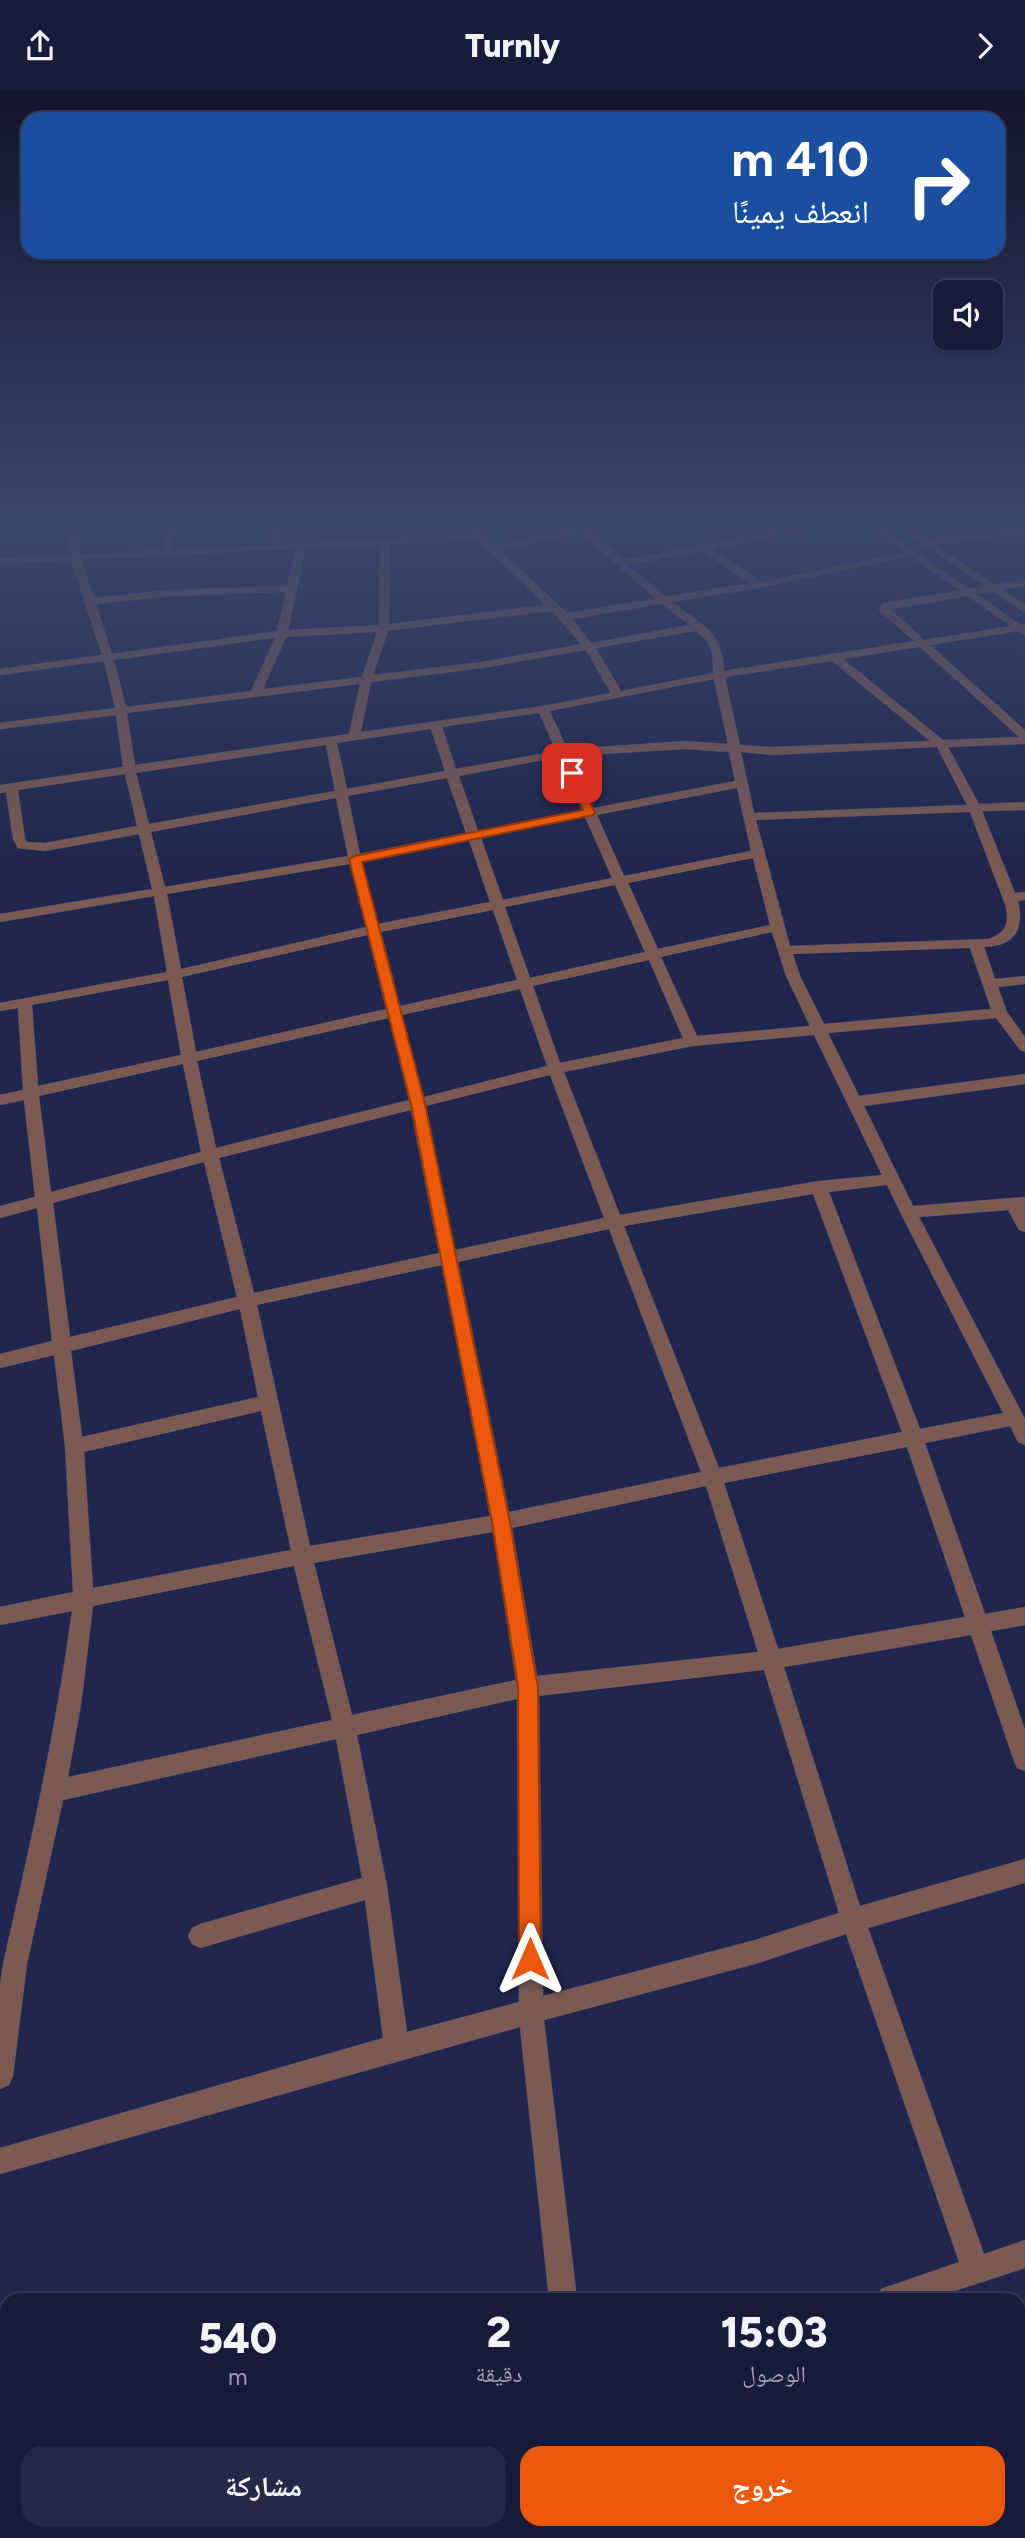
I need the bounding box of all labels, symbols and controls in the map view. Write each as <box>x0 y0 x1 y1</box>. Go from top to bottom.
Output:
icon: share <box>21 27 59 65</box>
text: Turnly <box>465 27 560 65</box>
icon: forward <box>966 27 1004 65</box>
text: 410 m <box>731 129 869 188</box>
icon: right <box>893 140 984 231</box>
text: انعطف يمينًا <box>732 193 869 231</box>
map controls <box>933 280 1003 350</box>
button: sound <box>933 280 1003 350</box>
pin <box>542 743 602 803</box>
icon: arrive <box>553 754 591 792</box>
position arrow <box>493 1922 567 1996</box>
text: 2 <box>487 2307 511 2358</box>
text: 15:03 <box>721 2307 828 2358</box>
text: 540 <box>198 2313 277 2364</box>
text: دقيقة <box>476 2360 522 2388</box>
text: الوصول <box>742 2360 806 2388</box>
text: m <box>228 2363 248 2391</box>
button: مشاركة <box>21 2446 506 2526</box>
button: خروج <box>520 2446 1005 2526</box>

